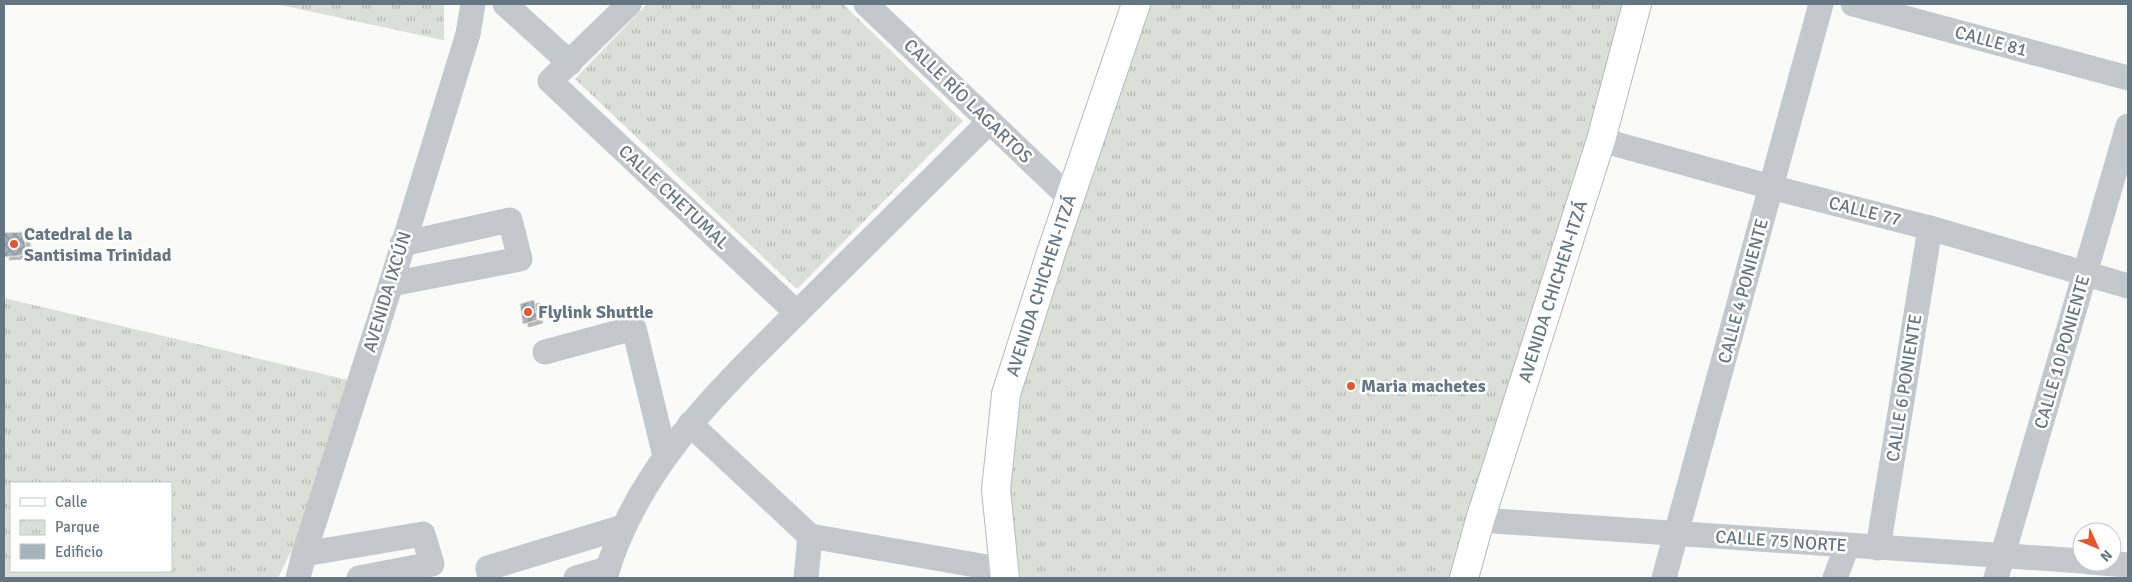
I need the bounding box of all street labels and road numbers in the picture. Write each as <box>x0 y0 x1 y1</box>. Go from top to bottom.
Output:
street label: CALLE 81 <box>1952 21 2030 61</box>
street label: CALLE RÍO LAGARTOS <box>899 34 1037 168</box>
street label: CALLE CHETUMAL <box>614 140 734 254</box>
street label: CALLE 77 <box>1826 191 1904 231</box>
street label: AVENIDA CHICHEN-ITZÁ <box>1001 192 1081 379</box>
street label: AVENIDA CHICHEN-ITZÁ <box>1513 198 1592 385</box>
street label: CALLE 4 PONIENTE <box>1713 216 1773 366</box>
street label: AVENIDA IXCÚN <box>358 229 416 355</box>
street label: CALLE 10 PONIENTE <box>2030 273 2094 431</box>
street label: CALLE 6 PONIENTE <box>1881 313 1927 463</box>
street label: CALLE 75 NORTE <box>1715 525 1847 557</box>

